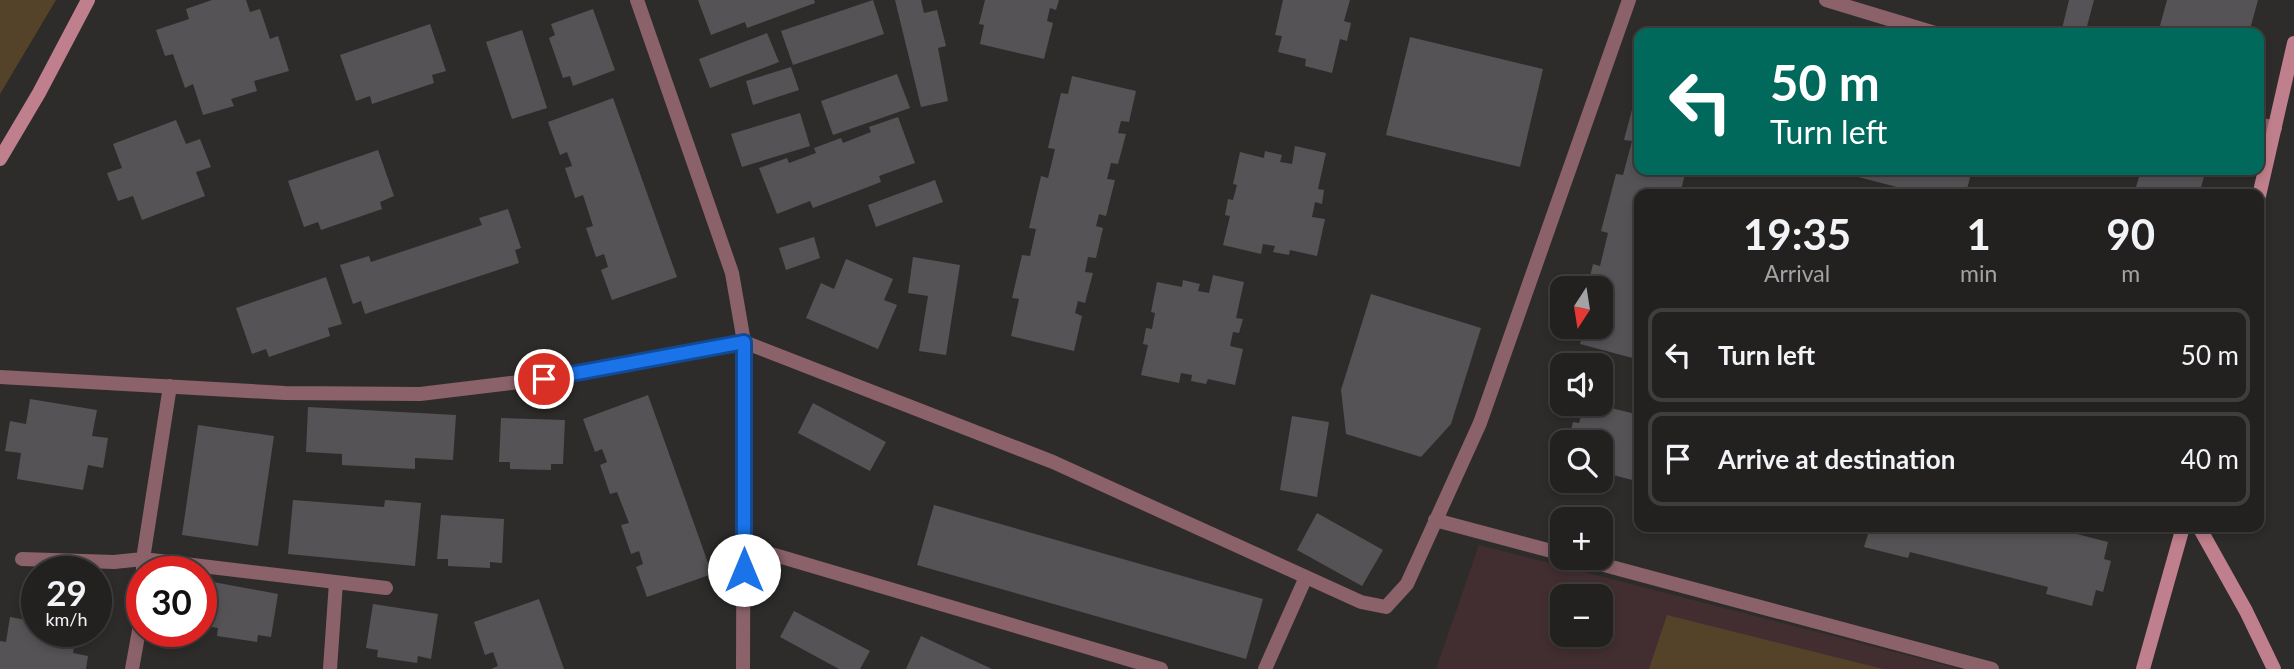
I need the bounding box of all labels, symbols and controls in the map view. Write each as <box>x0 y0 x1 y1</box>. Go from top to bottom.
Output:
text: 50 m <box>1770 53 1880 111</box>
icon: left <box>1655 56 1746 147</box>
text: Turn left <box>1770 112 1887 151</box>
text: 19:35 <box>1743 209 1851 259</box>
text: 1 <box>1967 209 1991 259</box>
text: 90 <box>2106 209 2155 259</box>
text: Arrival <box>1764 259 1830 287</box>
text: min <box>1960 259 1997 287</box>
text: m <box>2121 259 2140 287</box>
north arrow <box>1550 276 1614 340</box>
map controls <box>1550 276 1613 647</box>
icon: left <box>1659 336 1697 374</box>
text: Turn left <box>1718 339 1815 371</box>
text: 50 m <box>2181 339 2239 371</box>
pin <box>514 349 574 409</box>
button: sound <box>1550 353 1613 416</box>
icon: arrive <box>525 360 563 398</box>
button: search <box>1550 430 1613 493</box>
icon: arrive <box>1659 440 1697 478</box>
text: Arrive at destination <box>1718 443 1955 475</box>
text: 40 m <box>2181 443 2239 475</box>
button: + <box>1550 507 1613 570</box>
position arrow <box>707 533 781 607</box>
speed limit sign: 30 <box>126 556 217 647</box>
text: 29 <box>46 571 87 613</box>
button: − <box>1550 584 1613 647</box>
text: km/h <box>45 608 88 630</box>

